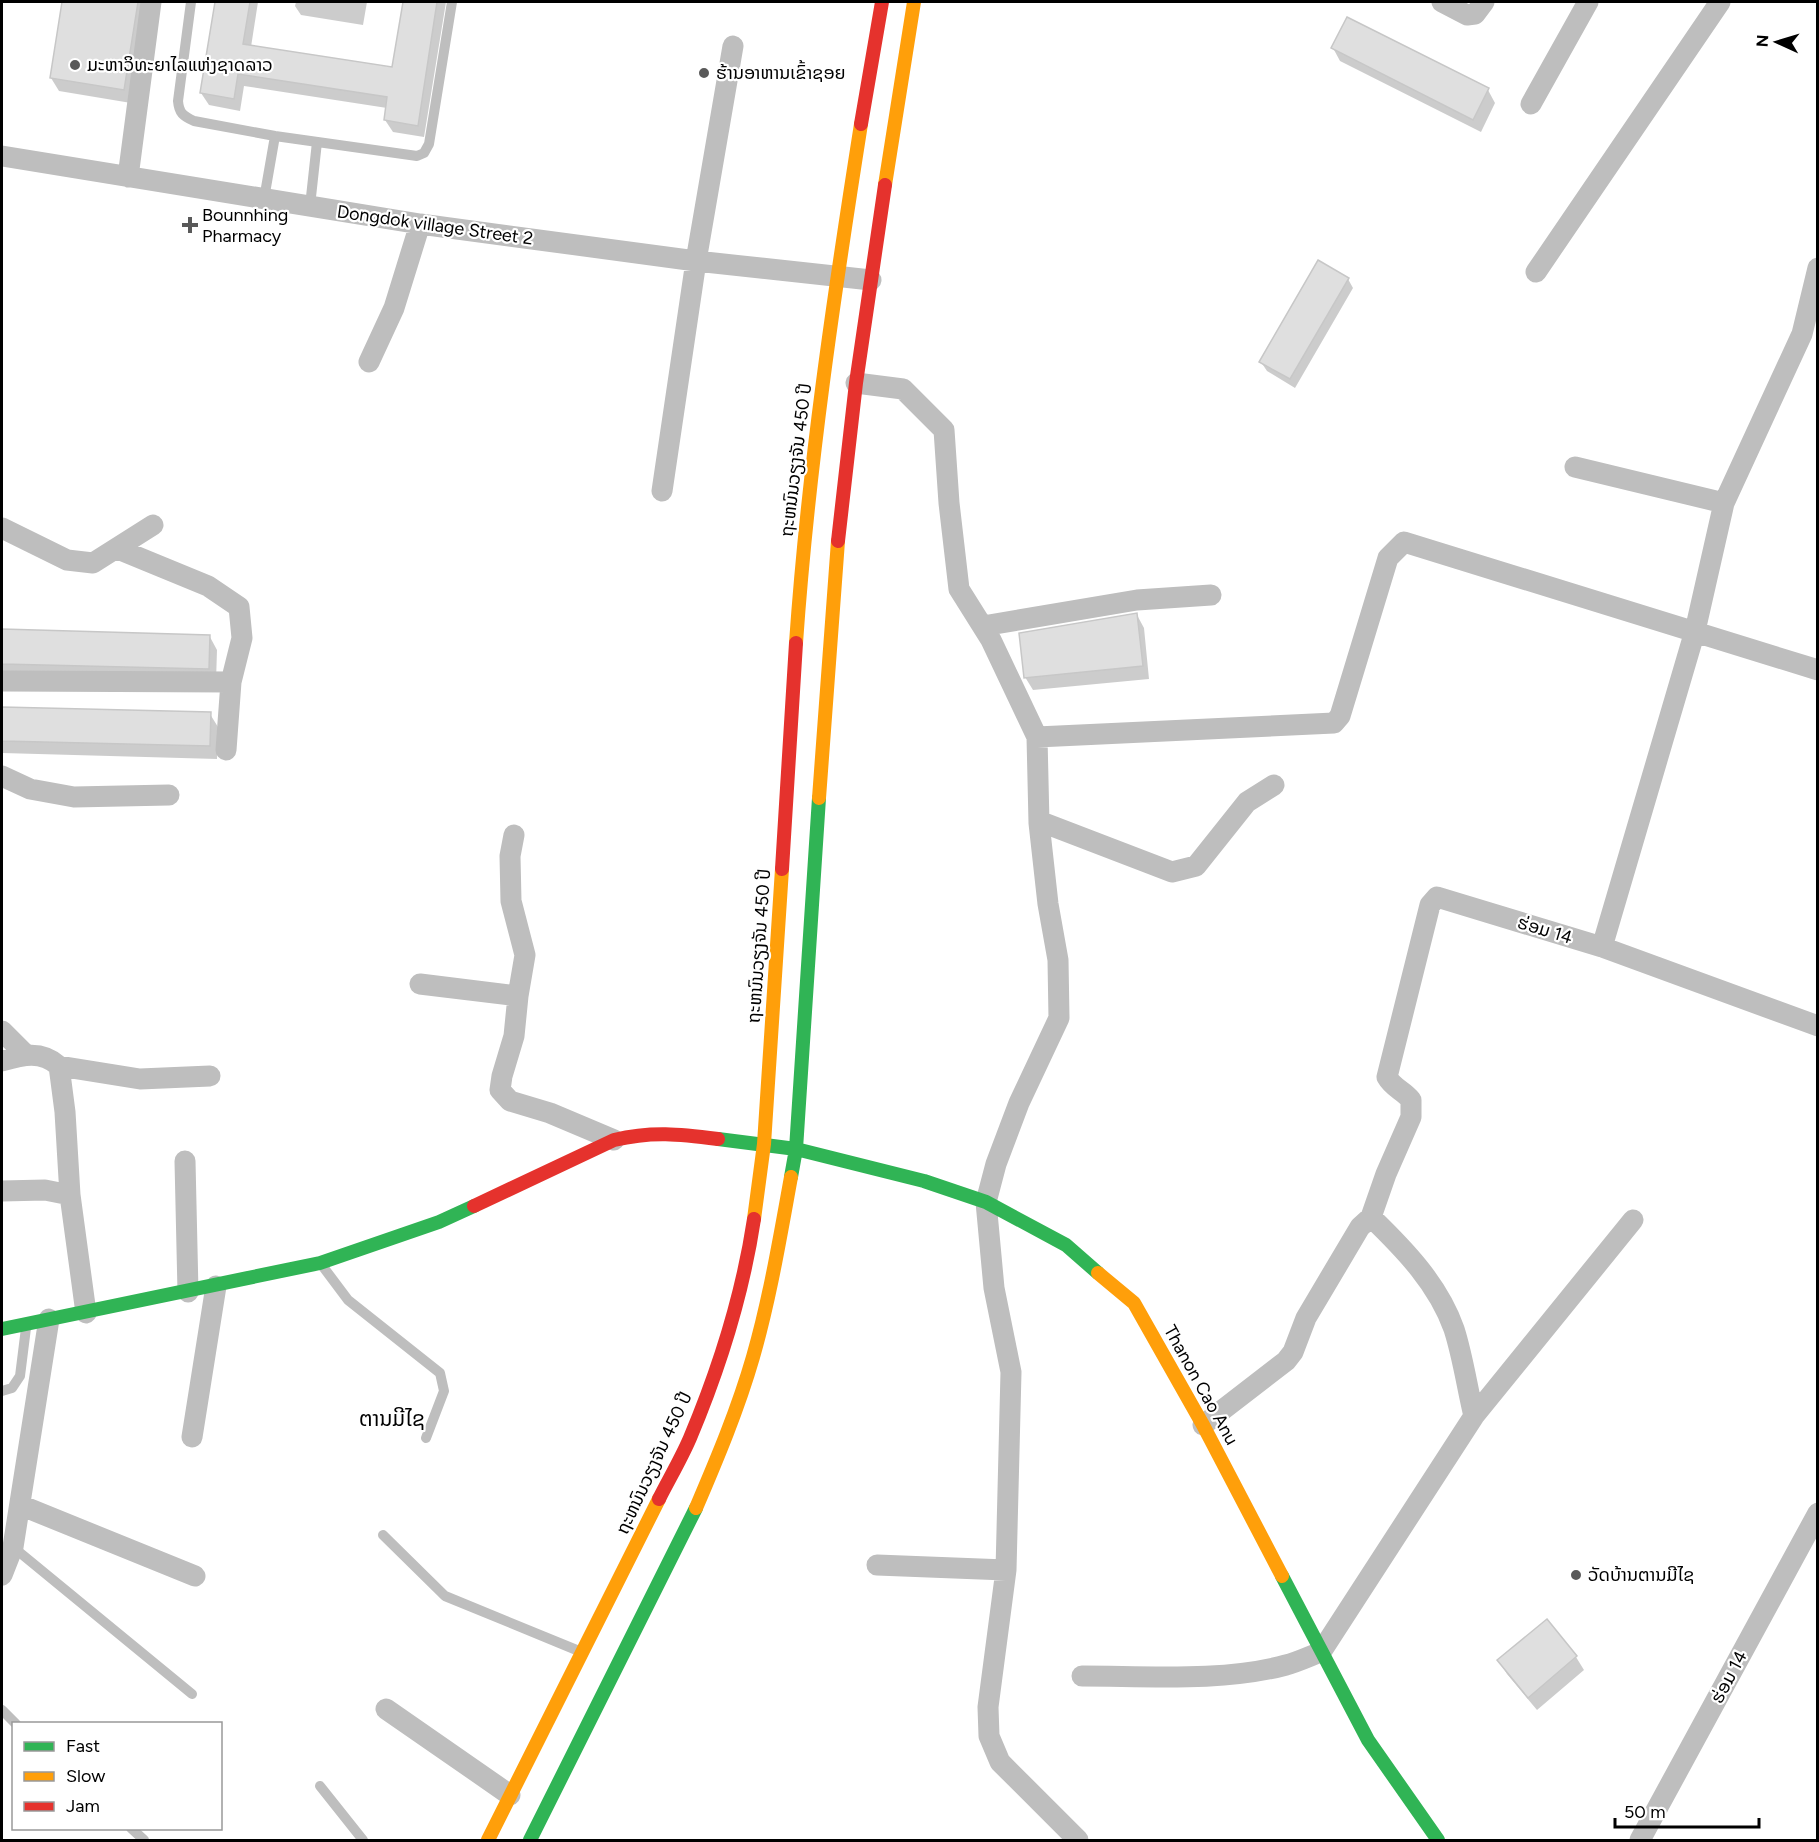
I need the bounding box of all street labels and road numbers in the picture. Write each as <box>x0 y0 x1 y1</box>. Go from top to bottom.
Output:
street label: Dongdok village Street 2 <box>335 200 535 250</box>
street label: ຖະຫນົນວຽງຈັນ 450 ປີ <box>776 382 816 538</box>
street label: ຖະຫນົນວຽງຈັນ 450 ປີ <box>743 868 775 1024</box>
street label: ຮ່ອມ 14 <box>1515 911 1575 949</box>
street label: Thanon Cao Anu <box>1159 1321 1243 1449</box>
street label: ຖະຫນົນວຽງຈັນ 450 ປີ <box>611 1388 697 1538</box>
street label: ຮ່ອມ 14 <box>1706 1647 1752 1707</box>

